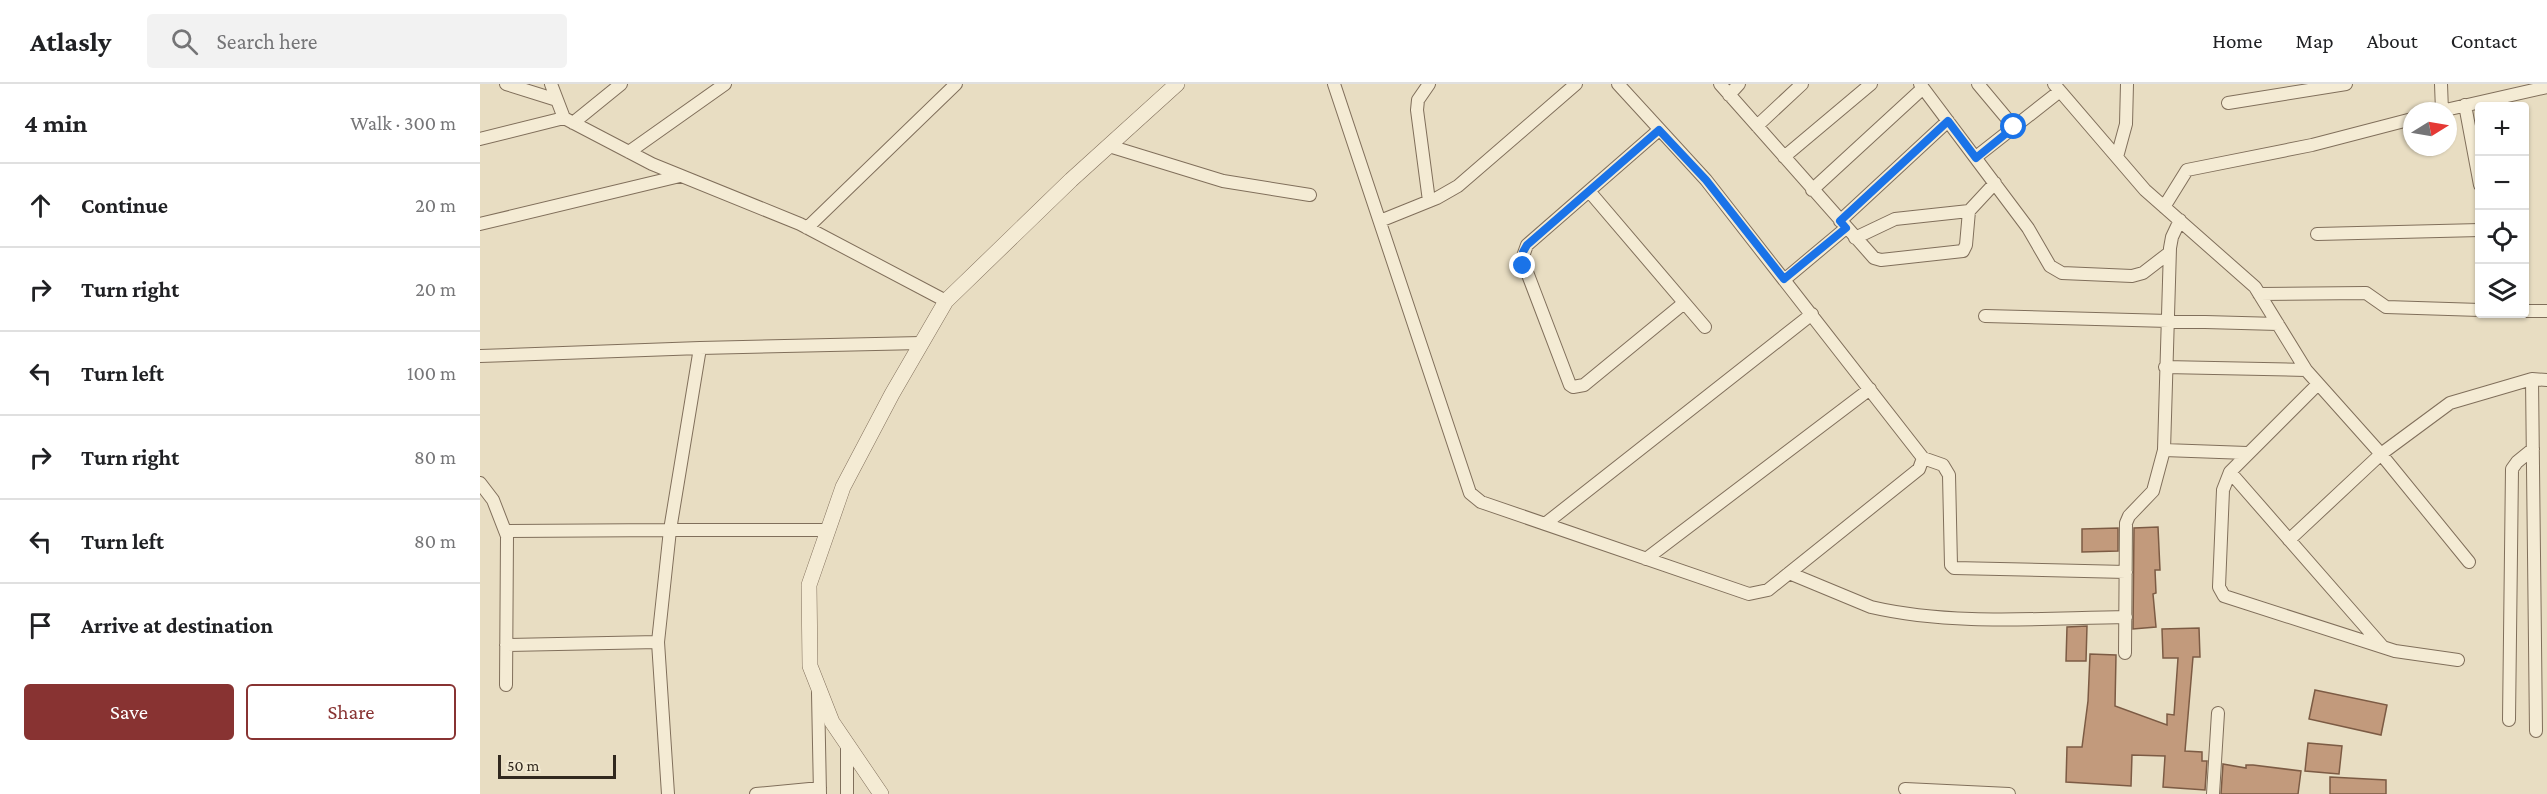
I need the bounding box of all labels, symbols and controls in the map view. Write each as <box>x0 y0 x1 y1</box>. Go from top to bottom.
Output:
search box <box>147 14 567 68</box>
icon: search <box>168 25 201 58</box>
text: Atlasly <box>30 26 111 57</box>
text: Search here <box>216 29 317 54</box>
text: Home <box>2212 29 2262 53</box>
text: Map <box>2295 29 2334 53</box>
text: About <box>2367 29 2418 53</box>
text: Contact <box>2451 29 2517 53</box>
north arrow <box>2403 102 2457 156</box>
map controls <box>2475 102 2529 318</box>
button: + <box>2475 102 2529 156</box>
text: 4 min <box>24 109 88 138</box>
text: Walk · 300 m <box>350 112 456 134</box>
route start <box>2000 113 2026 139</box>
button: − <box>2475 156 2529 210</box>
icon: ahead <box>24 189 57 222</box>
text: Continue <box>81 193 168 218</box>
text: 20 m <box>415 194 456 216</box>
button: locate <box>2475 210 2529 264</box>
route end <box>1509 252 1535 278</box>
button: layers <box>2475 264 2529 318</box>
icon: right <box>24 273 57 306</box>
text: Turn right <box>81 277 179 302</box>
text: 20 m <box>415 278 456 300</box>
icon: left <box>24 357 57 390</box>
text: Turn left <box>81 361 164 386</box>
text: 100 m <box>407 362 456 384</box>
icon: right <box>24 441 57 474</box>
text: Turn right <box>81 445 179 470</box>
text: 80 m <box>414 446 456 468</box>
icon: left <box>24 525 57 558</box>
text: Turn left <box>81 529 164 554</box>
text: 80 m <box>414 530 456 552</box>
icon: arrive <box>24 609 57 642</box>
text: Arrive at destination <box>81 613 273 638</box>
button: Save <box>24 684 234 740</box>
button: Share <box>246 684 456 740</box>
scale bar <box>498 752 616 780</box>
text: 50 m <box>507 757 539 774</box>

